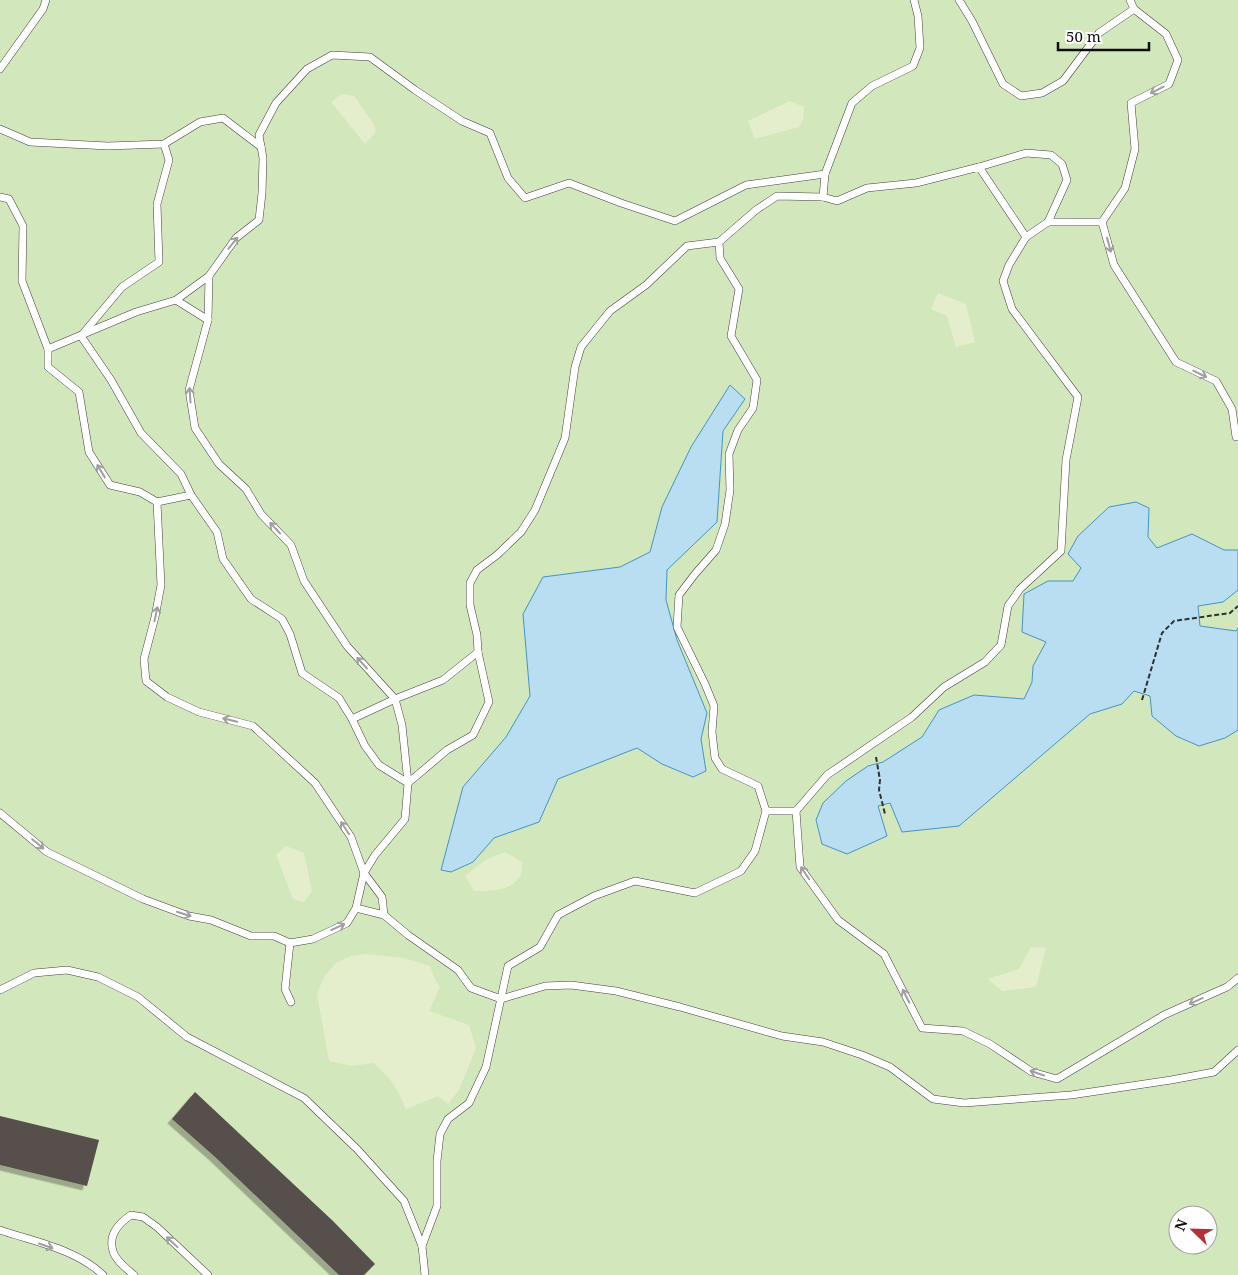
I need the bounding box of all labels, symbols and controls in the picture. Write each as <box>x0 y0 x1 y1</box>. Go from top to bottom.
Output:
scale bar <box>1058 20 1149 52</box>
text: 50 m <box>1066 26 1101 46</box>
one-way arrow <box>1150 86 1165 95</box>
one-way arrow <box>228 237 239 250</box>
one-way arrow <box>1104 237 1114 253</box>
one-way arrow <box>1192 369 1207 379</box>
one-way arrow <box>186 387 195 403</box>
one-way arrow <box>96 464 106 478</box>
one-way arrow <box>269 522 281 534</box>
one-way arrow <box>151 606 161 622</box>
one-way arrow <box>356 657 368 670</box>
one-way arrow <box>222 715 238 724</box>
one-way arrow <box>340 822 350 836</box>
one-way arrow <box>31 839 44 850</box>
one-way arrow <box>800 866 810 880</box>
one-way arrow <box>176 909 192 919</box>
one-way arrow <box>330 922 345 932</box>
one-way arrow <box>901 989 910 1004</box>
one-way arrow <box>1189 997 1204 1006</box>
one-way arrow <box>1030 1068 1045 1077</box>
north arrow <box>1168 1205 1218 1255</box>
text: N <box>1170 1216 1191 1234</box>
one-way arrow <box>166 1236 179 1248</box>
one-way arrow <box>38 1242 53 1251</box>

